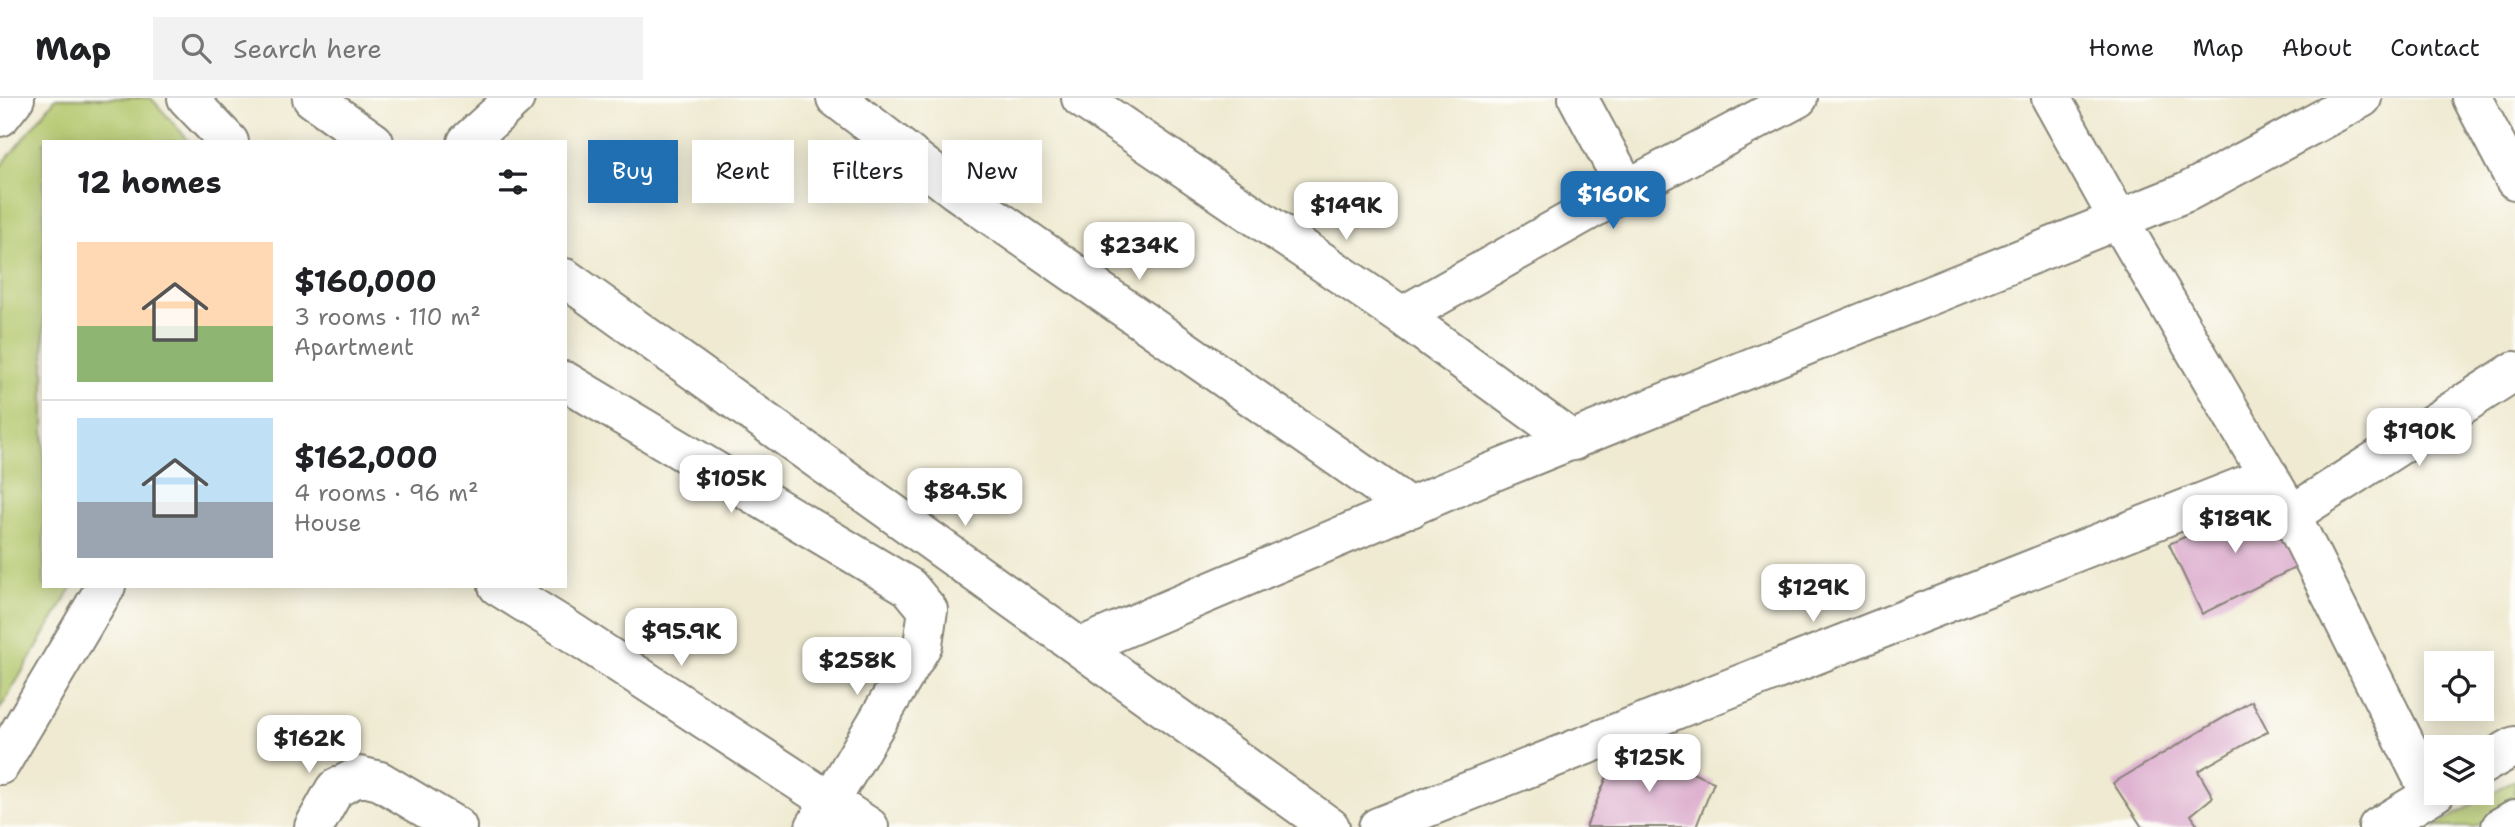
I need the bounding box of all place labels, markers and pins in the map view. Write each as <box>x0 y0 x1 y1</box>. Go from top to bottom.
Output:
pin: $160K <box>1564 172 1662 231</box>
pin: $149K <box>1297 183 1395 242</box>
pin: $234K <box>1090 222 1188 282</box>
pin: $190K <box>2370 408 2468 468</box>
pin: $105K <box>682 456 780 515</box>
pin: $84.5K <box>908 468 1022 528</box>
pin: $189K <box>2186 496 2284 555</box>
pin: $129K <box>1764 564 1862 624</box>
pin: $95.9K <box>624 608 738 668</box>
pin: $258K <box>808 638 906 697</box>
pin: $162K <box>260 716 358 775</box>
pin: $125K <box>1600 734 1698 794</box>

